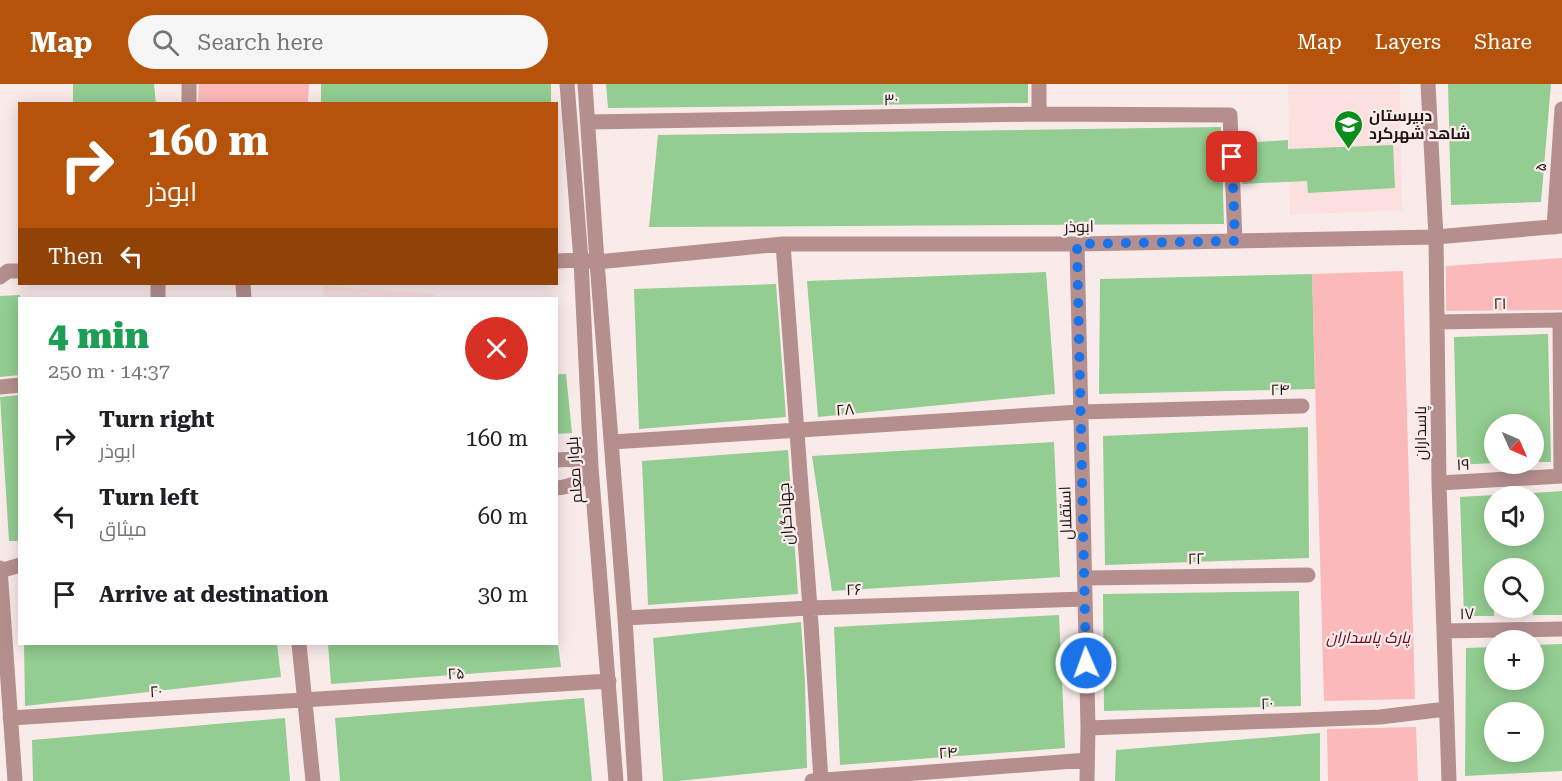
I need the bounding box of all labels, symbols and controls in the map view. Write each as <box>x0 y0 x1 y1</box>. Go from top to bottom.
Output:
search box <box>128 15 548 69</box>
text: Map <box>30 26 92 59</box>
icon: search <box>149 26 182 59</box>
text: Search here <box>197 30 323 55</box>
text: Map <box>1297 30 1342 54</box>
text: Layers <box>1375 30 1441 54</box>
text: Share <box>1474 30 1532 54</box>
street label: ۳۰ <box>883 90 899 109</box>
place label: دبیرستان‌ شاهد شهرکرد <box>1369 106 1470 143</box>
school or university icon: دبیرستان‌ شاهد شهرکرد <box>1332 108 1364 150</box>
text: 160 m <box>147 116 269 165</box>
icon: right <box>48 126 126 204</box>
pin <box>1206 131 1257 182</box>
icon: arrive <box>1215 140 1248 173</box>
street label: ۵ <box>1531 162 1550 172</box>
text: ابوذر <box>147 176 197 208</box>
street label: ابوذر <box>1063 217 1094 236</box>
icon: left <box>115 240 148 273</box>
text: Then <box>48 244 103 269</box>
street label: ۲۱ <box>1493 294 1507 313</box>
text: 4 min <box>48 315 149 357</box>
button: close <box>465 317 528 380</box>
text: 250 m · 14:37 <box>48 359 170 383</box>
street label: ۲۴ <box>1270 380 1290 399</box>
street label: ۲۸ <box>835 399 855 420</box>
street label: پاسداران <box>1411 405 1432 460</box>
text: Turn right <box>99 407 214 432</box>
north arrow <box>1484 414 1544 474</box>
map controls <box>1484 414 1544 762</box>
icon: right <box>48 422 81 455</box>
text: 160 m <box>465 426 528 451</box>
street label: بلوار معلم <box>563 436 588 504</box>
text: ابوذر <box>99 439 136 463</box>
street label: ۱۹ <box>1456 455 1470 474</box>
street label: جهادگران <box>774 482 798 546</box>
text: Turn left <box>99 485 199 510</box>
street label: استقلال <box>1055 486 1077 540</box>
button: sound <box>1484 486 1544 546</box>
icon: left <box>48 500 81 533</box>
text: 60 m <box>478 504 528 529</box>
text: میثاق <box>99 517 147 541</box>
street label: ۲۲ <box>1187 549 1205 568</box>
button: search <box>1484 558 1544 618</box>
icon: arrive <box>48 578 81 611</box>
street label: ۲۶ <box>846 580 862 599</box>
text: Arrive at destination <box>99 582 328 607</box>
text: 30 m <box>478 582 528 607</box>
street label: ۱۷ <box>1459 604 1475 623</box>
park label: پارک پاسداران <box>1326 628 1411 648</box>
button: + <box>1484 630 1544 690</box>
position arrow <box>1054 631 1118 695</box>
street label: ۲۵ <box>447 663 465 684</box>
street label: ۲۰ <box>149 682 163 701</box>
street label: ۲۰ <box>1260 694 1274 713</box>
button: − <box>1484 702 1544 762</box>
street label: ۲۴ <box>938 742 958 763</box>

